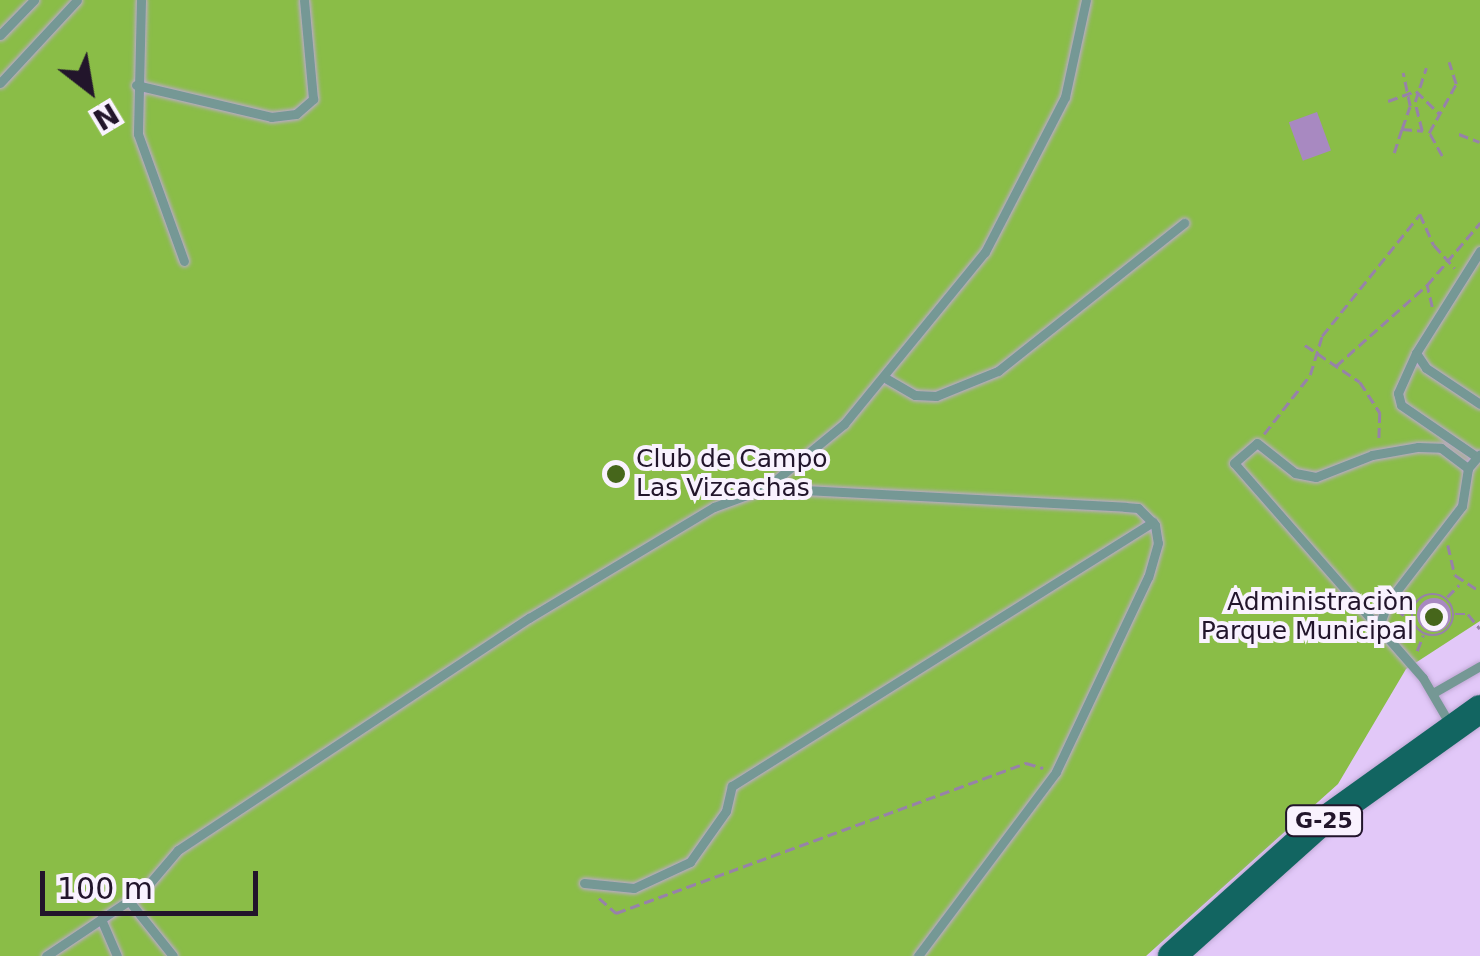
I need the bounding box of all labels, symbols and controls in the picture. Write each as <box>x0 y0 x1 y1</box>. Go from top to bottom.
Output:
north arrow <box>40 40 140 140</box>
text: N <box>87 96 124 136</box>
place label: Club de Campo Las Vizcachas <box>636 445 828 504</box>
marker: Club de Campo Las Vizcachas <box>605 463 627 485</box>
place label: Administraciòn Parque Municipal <box>1201 588 1414 647</box>
marker: Administraciòn Parque Municipal <box>1423 606 1445 628</box>
road number: G-25 <box>1284 804 1364 838</box>
scale bar <box>45 851 262 913</box>
text: 100 m <box>57 871 153 906</box>

